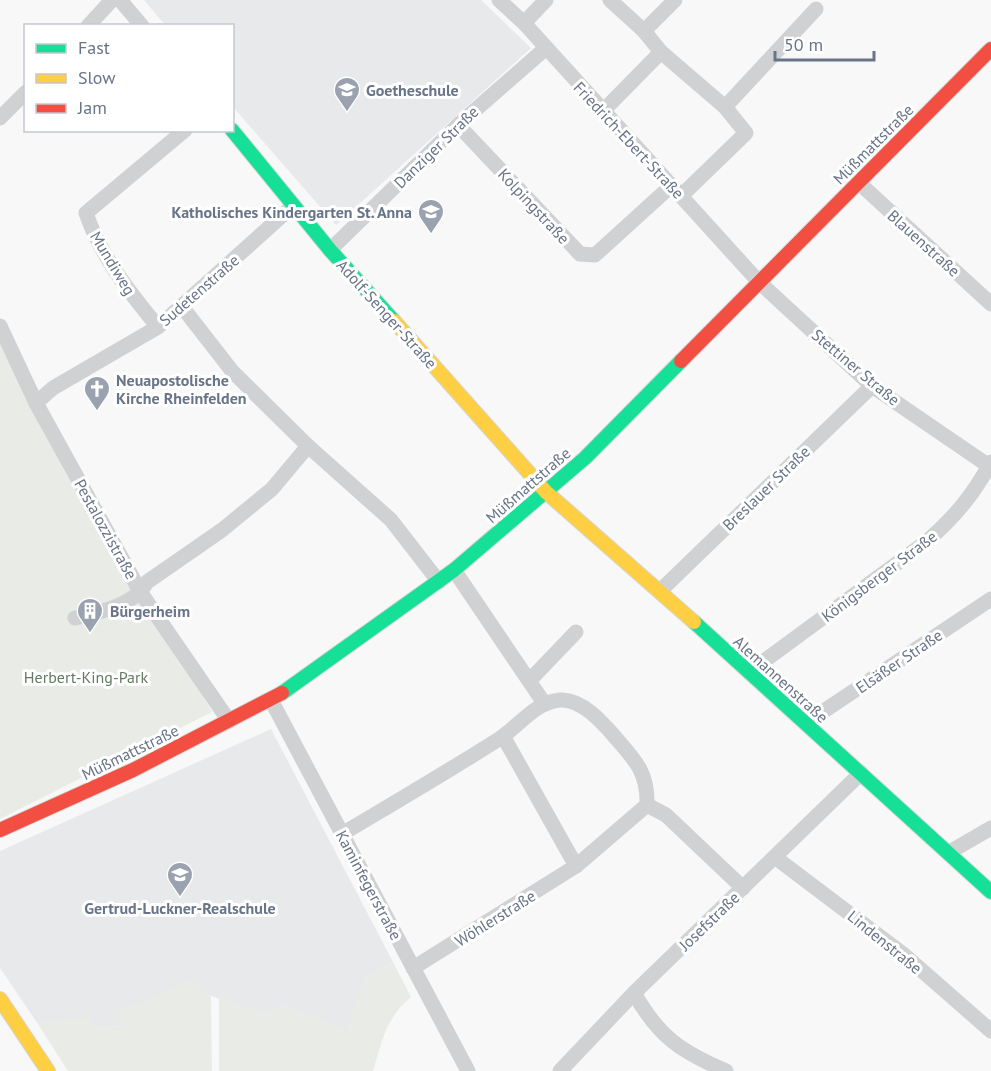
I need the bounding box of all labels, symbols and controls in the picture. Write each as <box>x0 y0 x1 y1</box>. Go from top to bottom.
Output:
legend <box>24 24 234 132</box>
scale bar <box>775 24 874 62</box>
text: 50 m <box>784 33 823 56</box>
text: Fast <box>78 36 110 59</box>
text: Slow <box>78 66 116 89</box>
school or university icon: Goetheschule <box>332 75 362 113</box>
street label: Friedrich-Ebert-Straße <box>570 77 688 203</box>
place label: Goetheschule <box>366 80 459 100</box>
text: Jam <box>77 96 107 119</box>
street label: Müßmattstraße <box>829 100 917 188</box>
street label: Danziger Straße <box>390 102 482 192</box>
street label: Kolpingstraße <box>494 164 574 248</box>
school or university icon: Katholisches Kindergarten St. Anna <box>416 197 446 235</box>
place label: Katholisches Kindergarten St. Anna <box>172 202 412 222</box>
street label: Blauenstraße <box>884 205 964 281</box>
street label: Mundiweg <box>86 227 140 299</box>
street label: Sudetenstraße <box>155 250 243 330</box>
street label: Adolf-Senger-Straße <box>333 255 441 373</box>
street label: Stettiner Straße <box>808 324 904 410</box>
place label: Neuapostolische Kirche Rheinfelden <box>116 370 247 408</box>
church icon: Neuapostolische Kirche Rheinfelden <box>82 374 112 412</box>
street label: Breslauer Straße <box>718 441 814 535</box>
street label: Müßmattstraße <box>482 443 574 527</box>
street label: Pestalozzistraße <box>70 475 142 583</box>
street label: Königsberger Straße <box>817 526 941 626</box>
building icon: Bürgerheim <box>75 596 105 634</box>
place label: Bürgerheim <box>110 601 190 621</box>
street label: Elsäßer Straße <box>852 625 946 697</box>
street label: Alemannenstraße <box>729 631 833 727</box>
park label: Herbert-King-Park <box>24 667 148 687</box>
street label: Müßmattstraße <box>78 720 182 784</box>
street label: Kaminfegerstraße <box>332 827 406 943</box>
school or university icon: Gertrud-Luckner-Realschule <box>165 860 195 898</box>
street label: Wöhlerstraße <box>451 885 539 951</box>
street label: Josefstraße <box>674 887 743 955</box>
place label: Gertrud-Luckner-Realschule <box>84 898 276 918</box>
street label: Lindenstraße <box>844 906 926 978</box>

